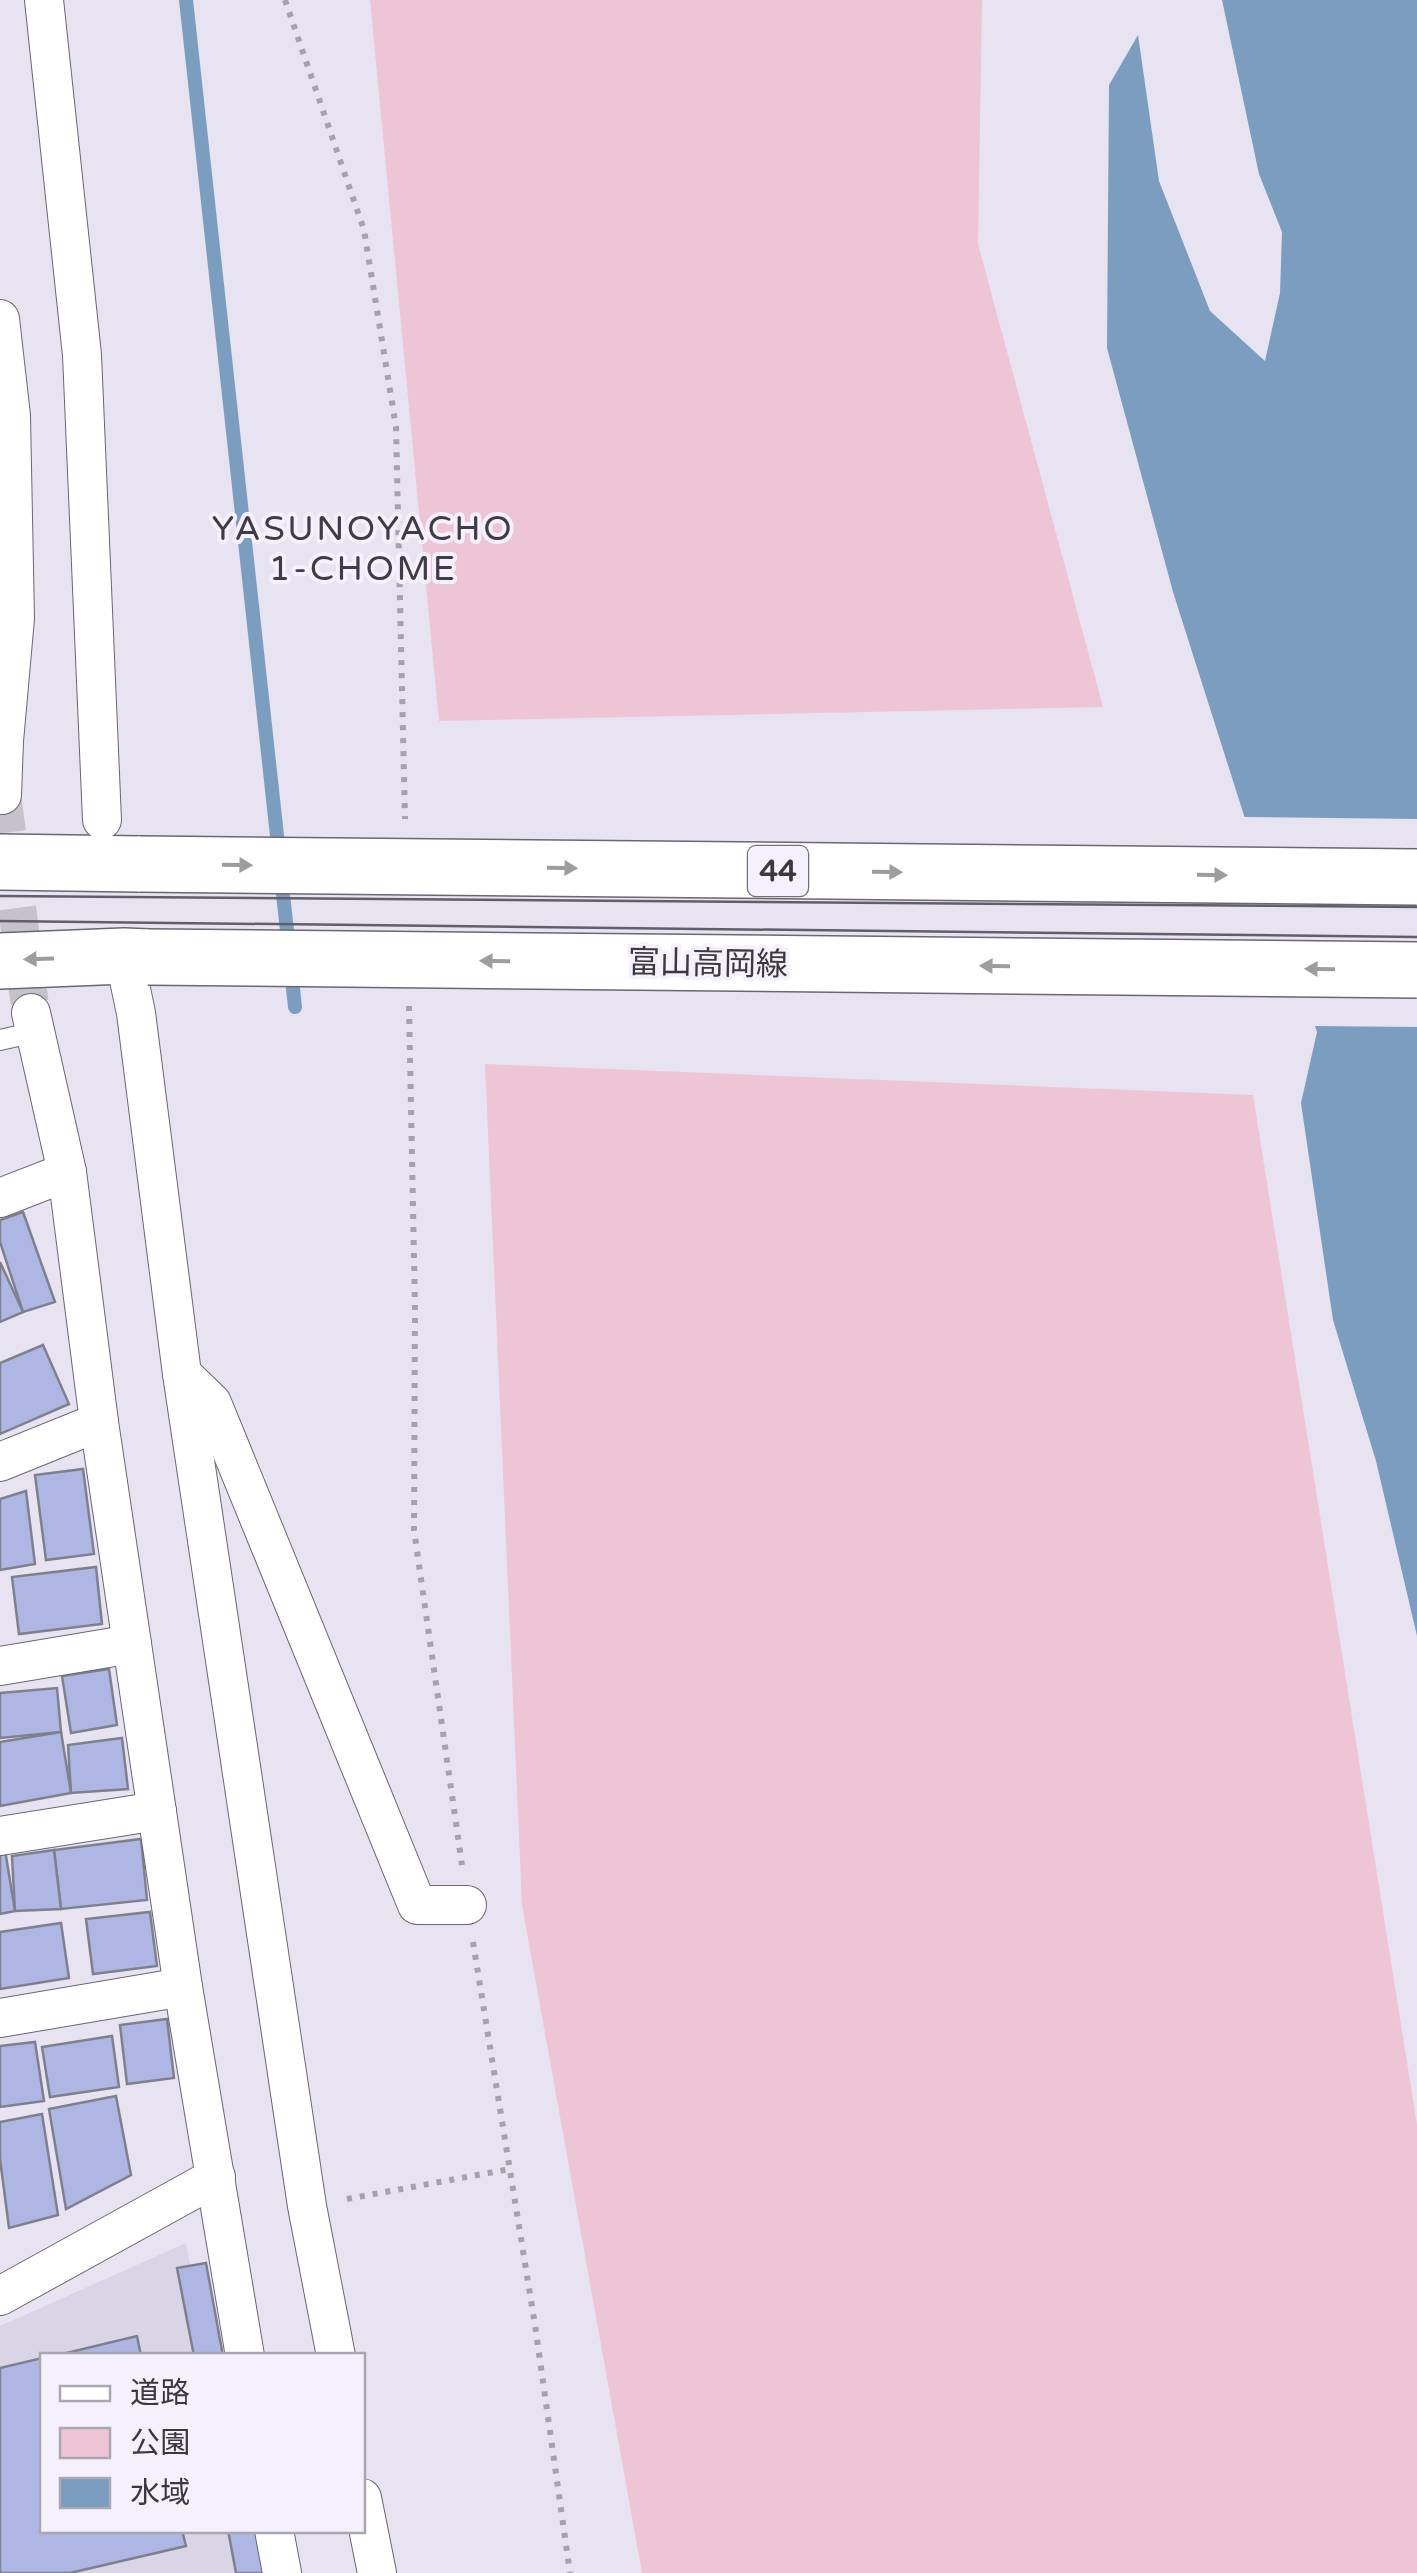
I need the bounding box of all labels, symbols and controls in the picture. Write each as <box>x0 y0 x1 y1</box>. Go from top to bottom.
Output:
district label: YASUNOYACHO 1-CHOME <box>212 508 514 590</box>
road number: 44 <box>748 846 808 896</box>
one-way arrow <box>222 857 254 873</box>
one-way arrow <box>547 861 579 877</box>
one-way arrow <box>872 864 904 880</box>
one-way arrow <box>1197 867 1229 883</box>
street label: 富山高岡線 <box>628 944 788 984</box>
one-way arrow <box>23 951 55 967</box>
one-way arrow <box>478 953 510 969</box>
one-way arrow <box>978 957 1010 973</box>
one-way arrow <box>1303 961 1335 977</box>
legend <box>40 2353 365 2533</box>
text: 道路 <box>130 2375 190 2412</box>
text: 公園 <box>130 2425 190 2462</box>
text: 水域 <box>130 2475 190 2512</box>

